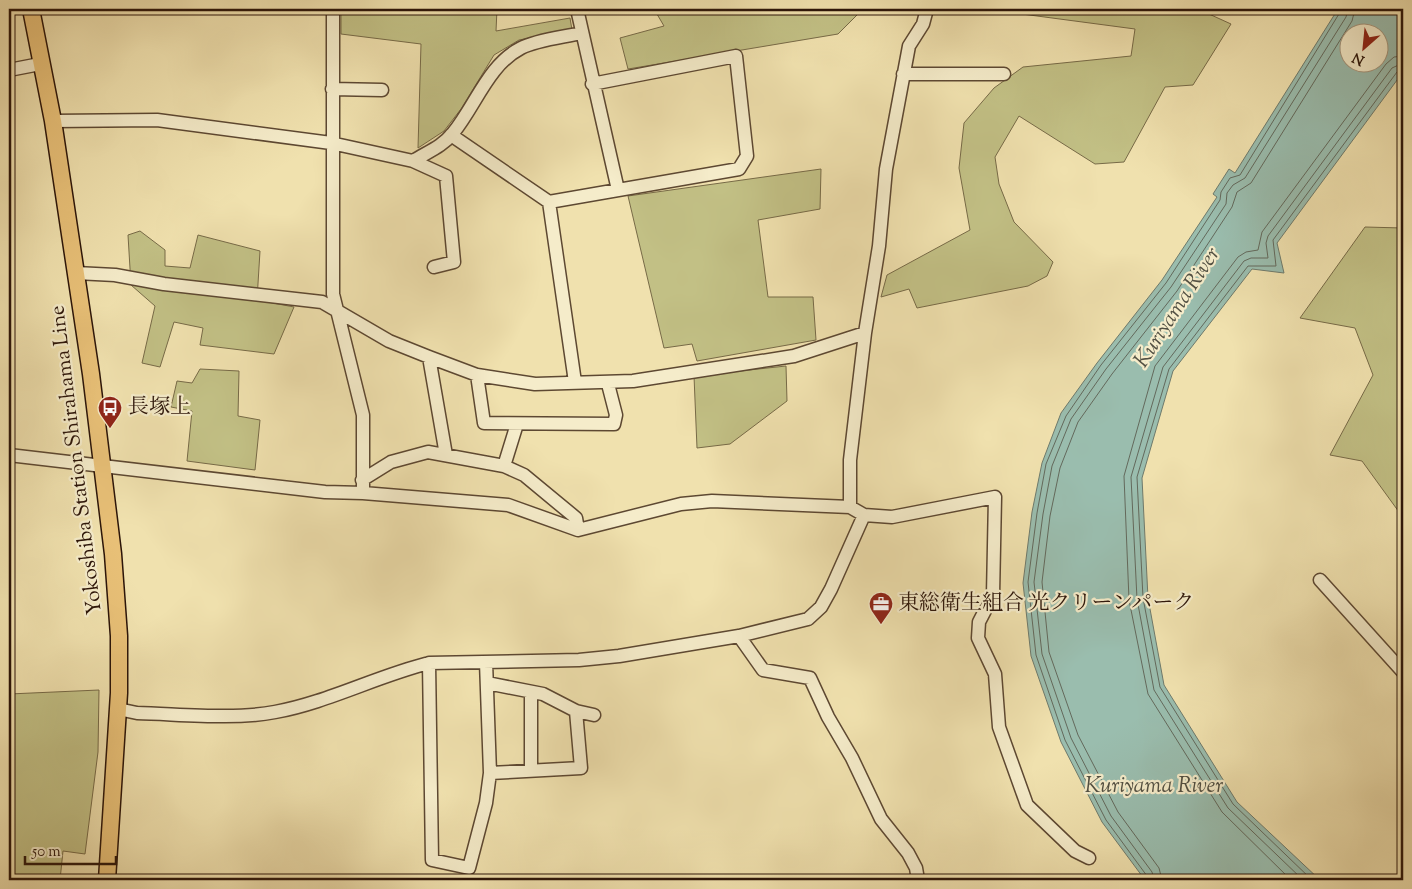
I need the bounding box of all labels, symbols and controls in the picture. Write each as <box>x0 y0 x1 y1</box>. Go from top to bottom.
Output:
north arrow <box>1340 22 1390 72</box>
text: N <box>1349 46 1369 69</box>
water label: Kuriyama River <box>1127 241 1229 375</box>
street label: Yokoshiba Station Shirahama Line <box>43 303 111 617</box>
place label: 長塚上 <box>128 393 191 423</box>
bus stop icon: 長塚上 <box>97 395 123 429</box>
place label: 東総衛生組合 光クリーンパーク <box>898 589 1195 619</box>
office icon: 東総衛生組合 光クリーンパーク <box>868 591 894 625</box>
water label: Kuriyama River <box>1085 771 1223 803</box>
scale bar <box>25 834 116 866</box>
text: 50 m <box>31 842 61 863</box>

